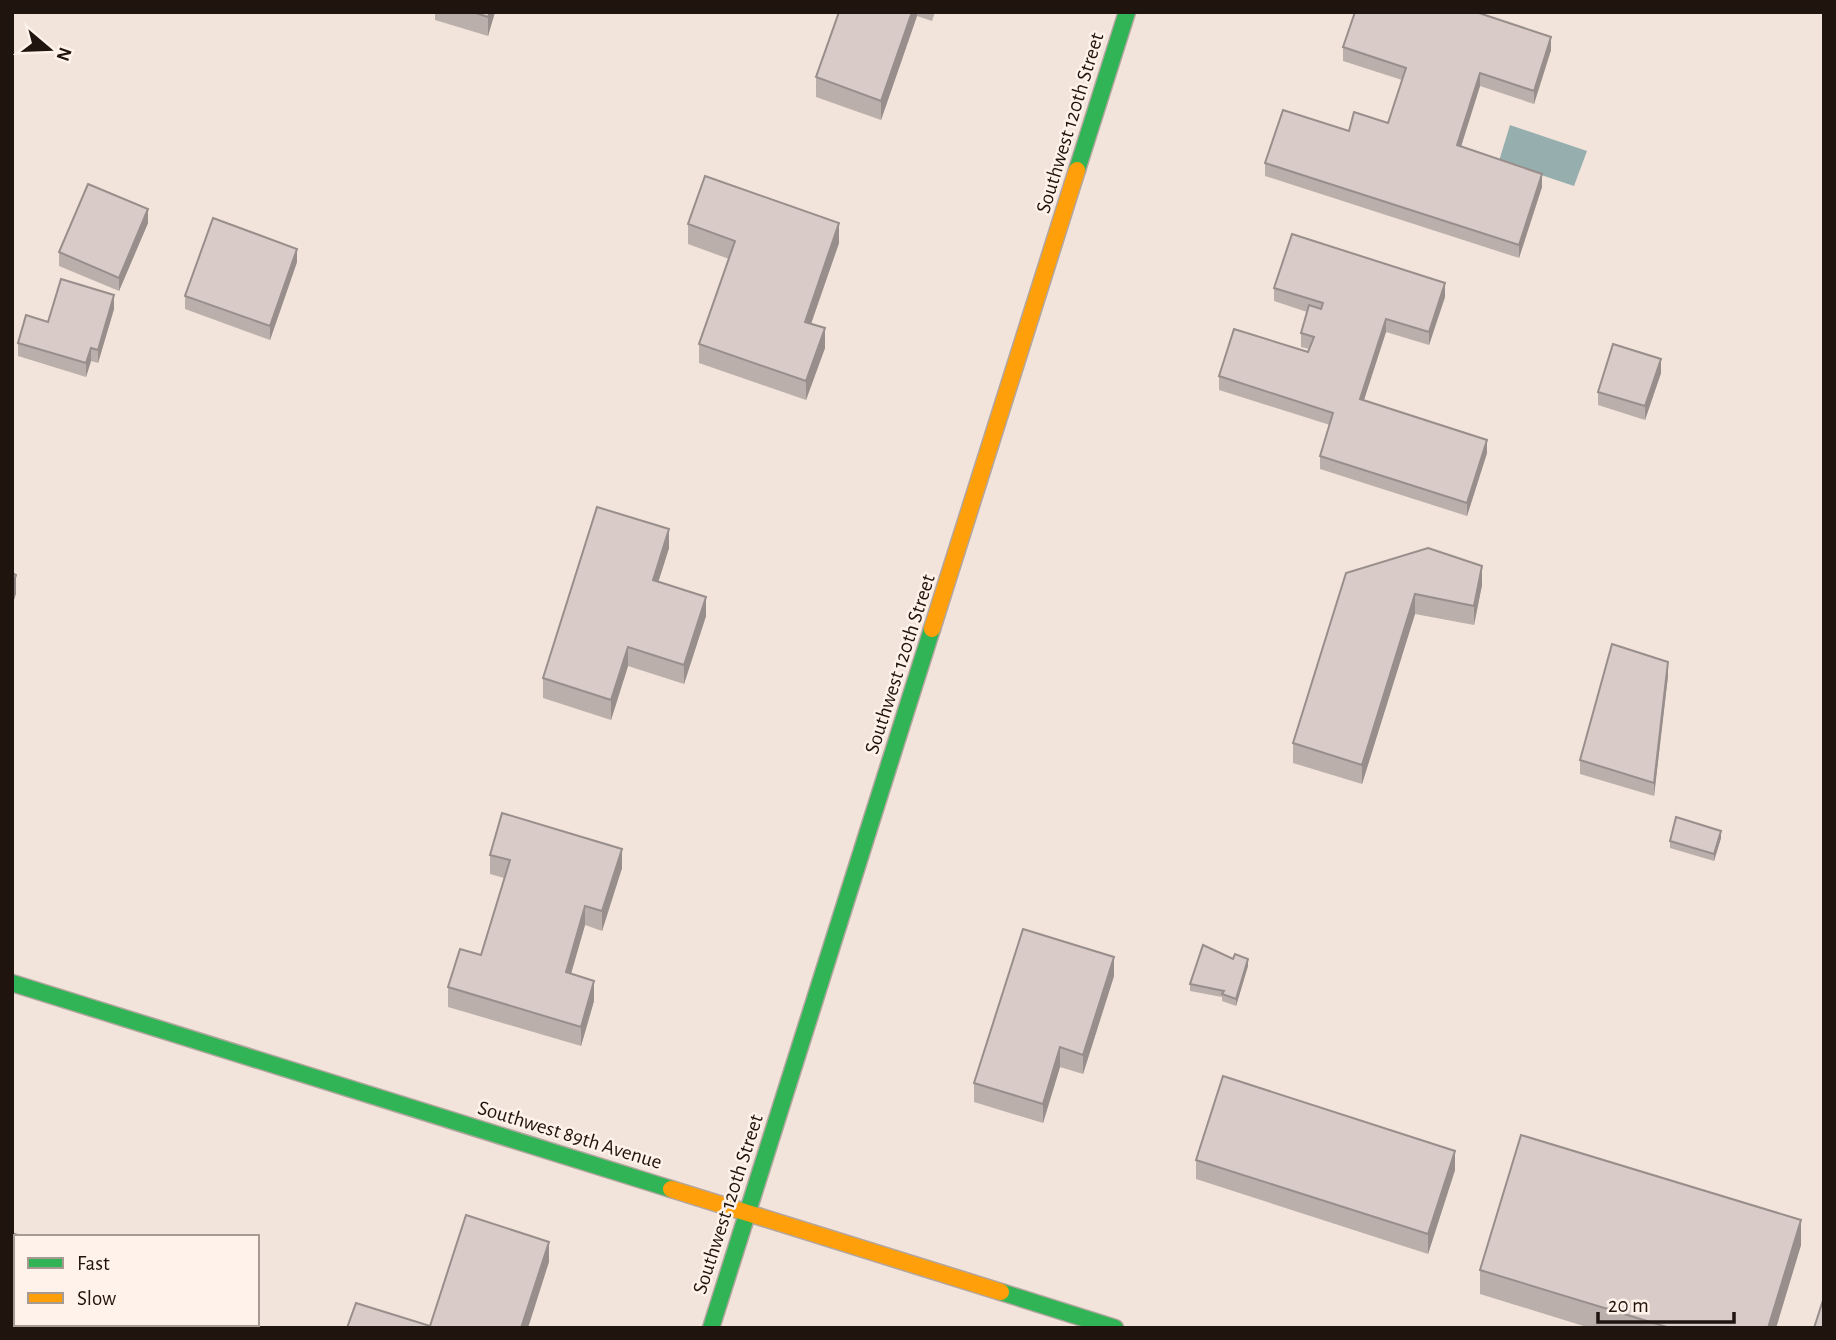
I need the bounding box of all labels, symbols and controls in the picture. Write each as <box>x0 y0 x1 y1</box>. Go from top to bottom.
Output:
north arrow <box>14 14 84 84</box>
street label: Southwest 120th Street <box>1033 30 1108 216</box>
text: N <box>53 45 75 63</box>
street label: Southwest 120th Street <box>861 571 939 756</box>
street label: Southwest 89th Avenue <box>475 1097 665 1173</box>
street label: Southwest 120th Street <box>689 1111 767 1296</box>
legend <box>14 1235 259 1326</box>
text: Fast <box>77 1253 110 1274</box>
scale bar <box>1598 1280 1734 1324</box>
text: Slow <box>77 1288 116 1309</box>
text: 20 m <box>1608 1295 1649 1316</box>

